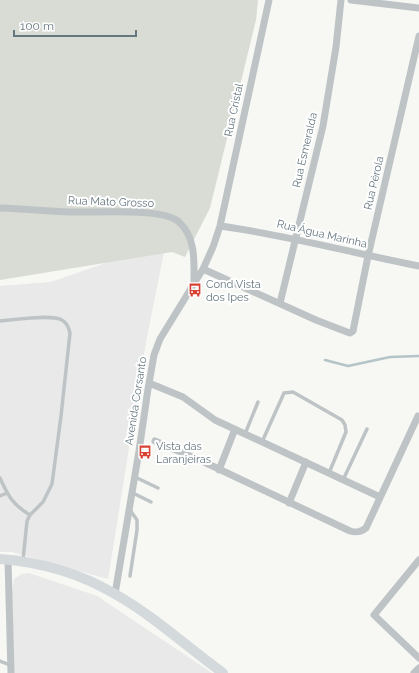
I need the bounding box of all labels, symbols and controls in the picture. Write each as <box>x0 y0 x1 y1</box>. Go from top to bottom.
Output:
scale bar <box>14 12 136 38</box>
text: 100 m <box>20 19 54 33</box>
street label: Rua Cristal <box>222 82 246 138</box>
street label: Rua Esmeralda <box>290 111 320 189</box>
street label: Rua Pérola <box>361 155 387 211</box>
street label: Rua Mato Grosso <box>68 194 155 210</box>
street label: Rua Água Marinha <box>276 216 369 251</box>
place label: Cond Vista dos Ipes <box>206 278 261 304</box>
bus stop icon: Cond Vista dos Ipes <box>187 282 203 298</box>
street label: Avenida Corsanto <box>123 355 149 446</box>
place label: Vista das Laranjeiras <box>156 440 211 466</box>
bus stop icon: Vista das Laranjeiras <box>137 444 153 460</box>

